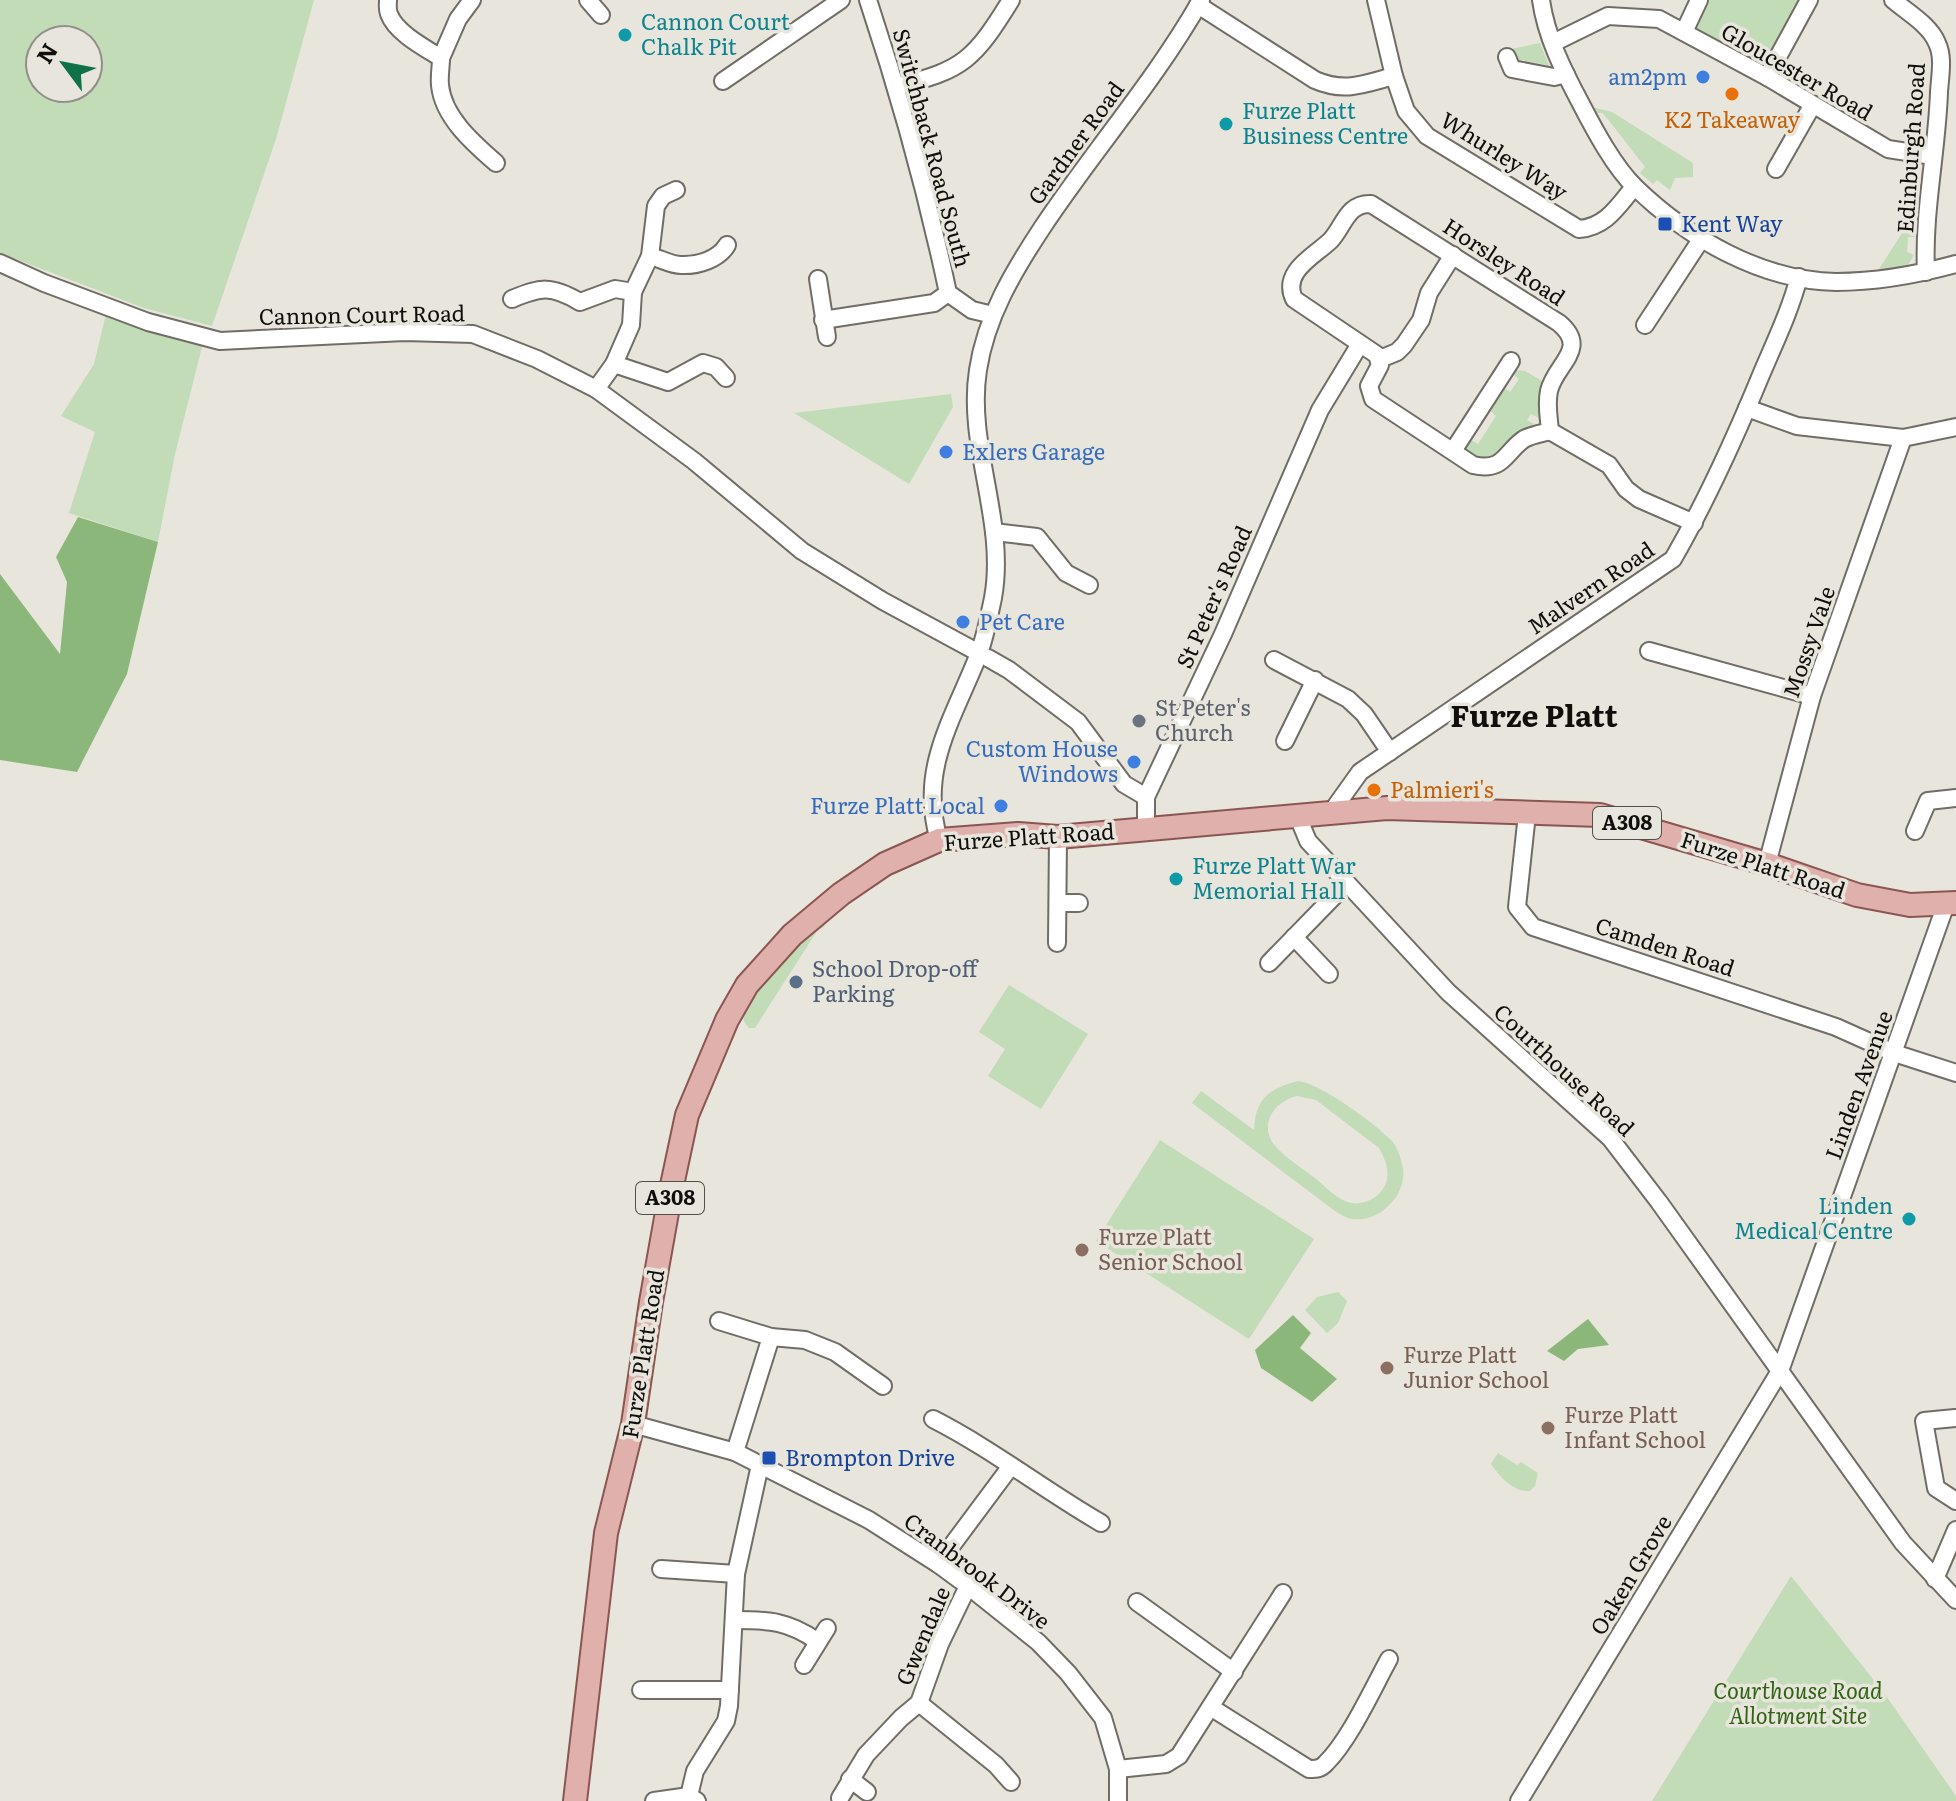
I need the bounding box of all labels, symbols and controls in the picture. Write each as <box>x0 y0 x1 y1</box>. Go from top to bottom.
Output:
place label: Cannon Court Chalk Pit <box>641 4 790 62</box>
street label: Gloucester Road <box>1716 14 1880 128</box>
north arrow <box>24 24 104 104</box>
street label: Switchback Road South <box>886 24 981 271</box>
marker: Cannon Court Chalk Pit <box>616 26 634 44</box>
text: N <box>27 36 65 69</box>
place label: am2pm <box>1608 59 1687 92</box>
street label: Edinburgh Road <box>1887 62 1932 234</box>
marker: am2pm <box>1694 68 1712 86</box>
street label: Gardner Road <box>1019 74 1131 211</box>
marker: K2 Takeaway <box>1723 85 1741 103</box>
place label: Furze Platt Business Centre <box>1242 93 1408 151</box>
place label: K2 Takeaway <box>1664 102 1801 135</box>
street label: Whurley Way <box>1435 103 1575 207</box>
marker: Furze Platt Business Centre <box>1217 115 1235 133</box>
place label: Kent Way <box>1681 206 1783 239</box>
street label: Horsley Road <box>1437 209 1572 313</box>
marker: Kent Way <box>1656 215 1674 233</box>
street label: Cannon Court Road <box>259 295 465 332</box>
place label: Exlers Garage <box>962 434 1105 467</box>
marker: Exlers Garage <box>937 443 955 461</box>
street label: St Peter's Road <box>1166 520 1259 673</box>
street label: Malvern Road <box>1520 532 1660 641</box>
street label: Mossy Vale <box>1773 581 1842 702</box>
place label: Pet Care <box>979 604 1065 637</box>
marker: Pet Care <box>954 613 972 631</box>
place label: St Peter's Church <box>1155 690 1250 748</box>
district label: Furze Platt <box>1450 692 1619 736</box>
marker: St Peter's Church <box>1130 712 1148 730</box>
place label: Custom House Windows <box>966 731 1118 789</box>
marker: Custom House Windows <box>1125 753 1143 771</box>
place label: Palmieri's <box>1390 772 1494 805</box>
marker: Palmieri's <box>1365 781 1383 799</box>
place label: Furze Platt Local <box>810 788 985 821</box>
marker: Furze Platt Local <box>992 797 1010 815</box>
road number: A308 <box>1593 807 1661 839</box>
street label: Furze Platt Road <box>942 813 1116 858</box>
street label: Furze Platt Road <box>1677 821 1850 906</box>
place label: Furze Platt War Memorial Hall <box>1192 848 1356 906</box>
marker: Furze Platt War Memorial Hall <box>1167 870 1185 888</box>
street label: Camden Road <box>1592 908 1739 984</box>
place label: School Drop-off Parking <box>812 951 980 1009</box>
marker: School Drop-off Parking <box>787 973 805 991</box>
street label: Courthouse Road <box>1487 995 1643 1143</box>
street label: Linden Avenue <box>1815 1005 1900 1164</box>
road number: A308 <box>636 1182 704 1214</box>
place label: Linden Medical Centre <box>1734 1188 1893 1246</box>
marker: Linden Medical Centre <box>1900 1210 1918 1228</box>
place label: Furze Platt Senior School <box>1098 1219 1243 1277</box>
marker: Furze Platt Senior School <box>1073 1241 1091 1259</box>
street label: Furze Platt Road <box>612 1267 671 1441</box>
place label: Furze Platt Junior School <box>1403 1337 1549 1395</box>
marker: Furze Platt Junior School <box>1378 1359 1396 1377</box>
place label: Furze Platt Infant School <box>1564 1397 1706 1455</box>
marker: Furze Platt Infant School <box>1539 1419 1557 1437</box>
place label: Brompton Drive <box>785 1440 955 1473</box>
marker: Brompton Drive <box>760 1449 778 1467</box>
street label: Cranbrook Drive <box>898 1504 1058 1636</box>
street label: Oaken Grove <box>1581 1508 1679 1641</box>
street label: Gwendale <box>886 1581 957 1690</box>
park label: Courthouse Road Allotment Site <box>1713 1673 1883 1731</box>

